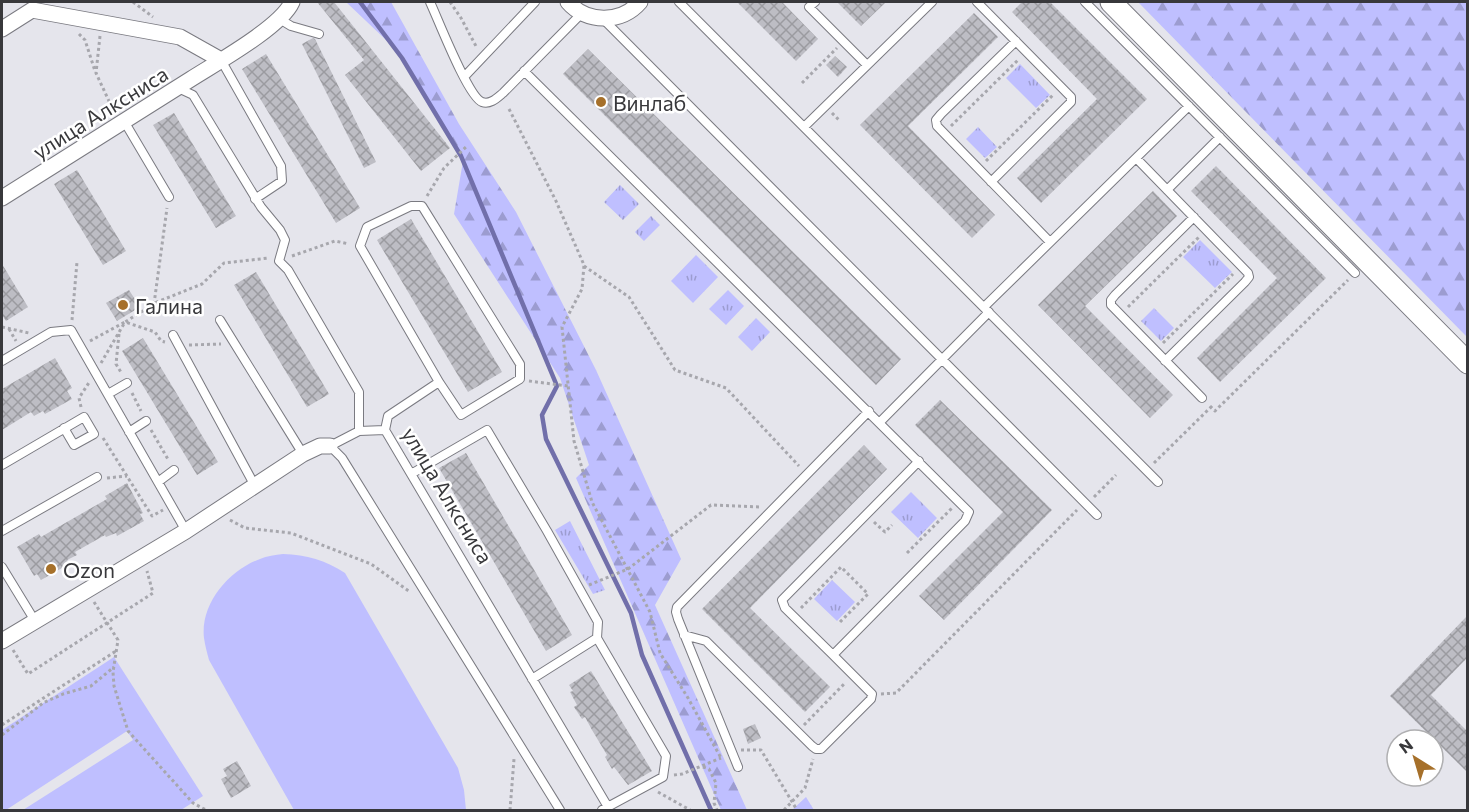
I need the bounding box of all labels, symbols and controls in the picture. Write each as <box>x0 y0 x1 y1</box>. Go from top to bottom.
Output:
street label: улица Алксниса <box>28 60 172 164</box>
place label: Винлаб <box>613 90 686 115</box>
marker: Винлаб <box>594 95 608 109</box>
place label: Галина <box>135 293 203 318</box>
marker: Галина <box>116 298 130 312</box>
street label: улица Алксниса <box>397 422 499 568</box>
place label: Ozon <box>63 557 115 582</box>
marker: Ozon <box>44 562 58 576</box>
north arrow <box>1385 728 1445 788</box>
text: N <box>1395 734 1416 757</box>

